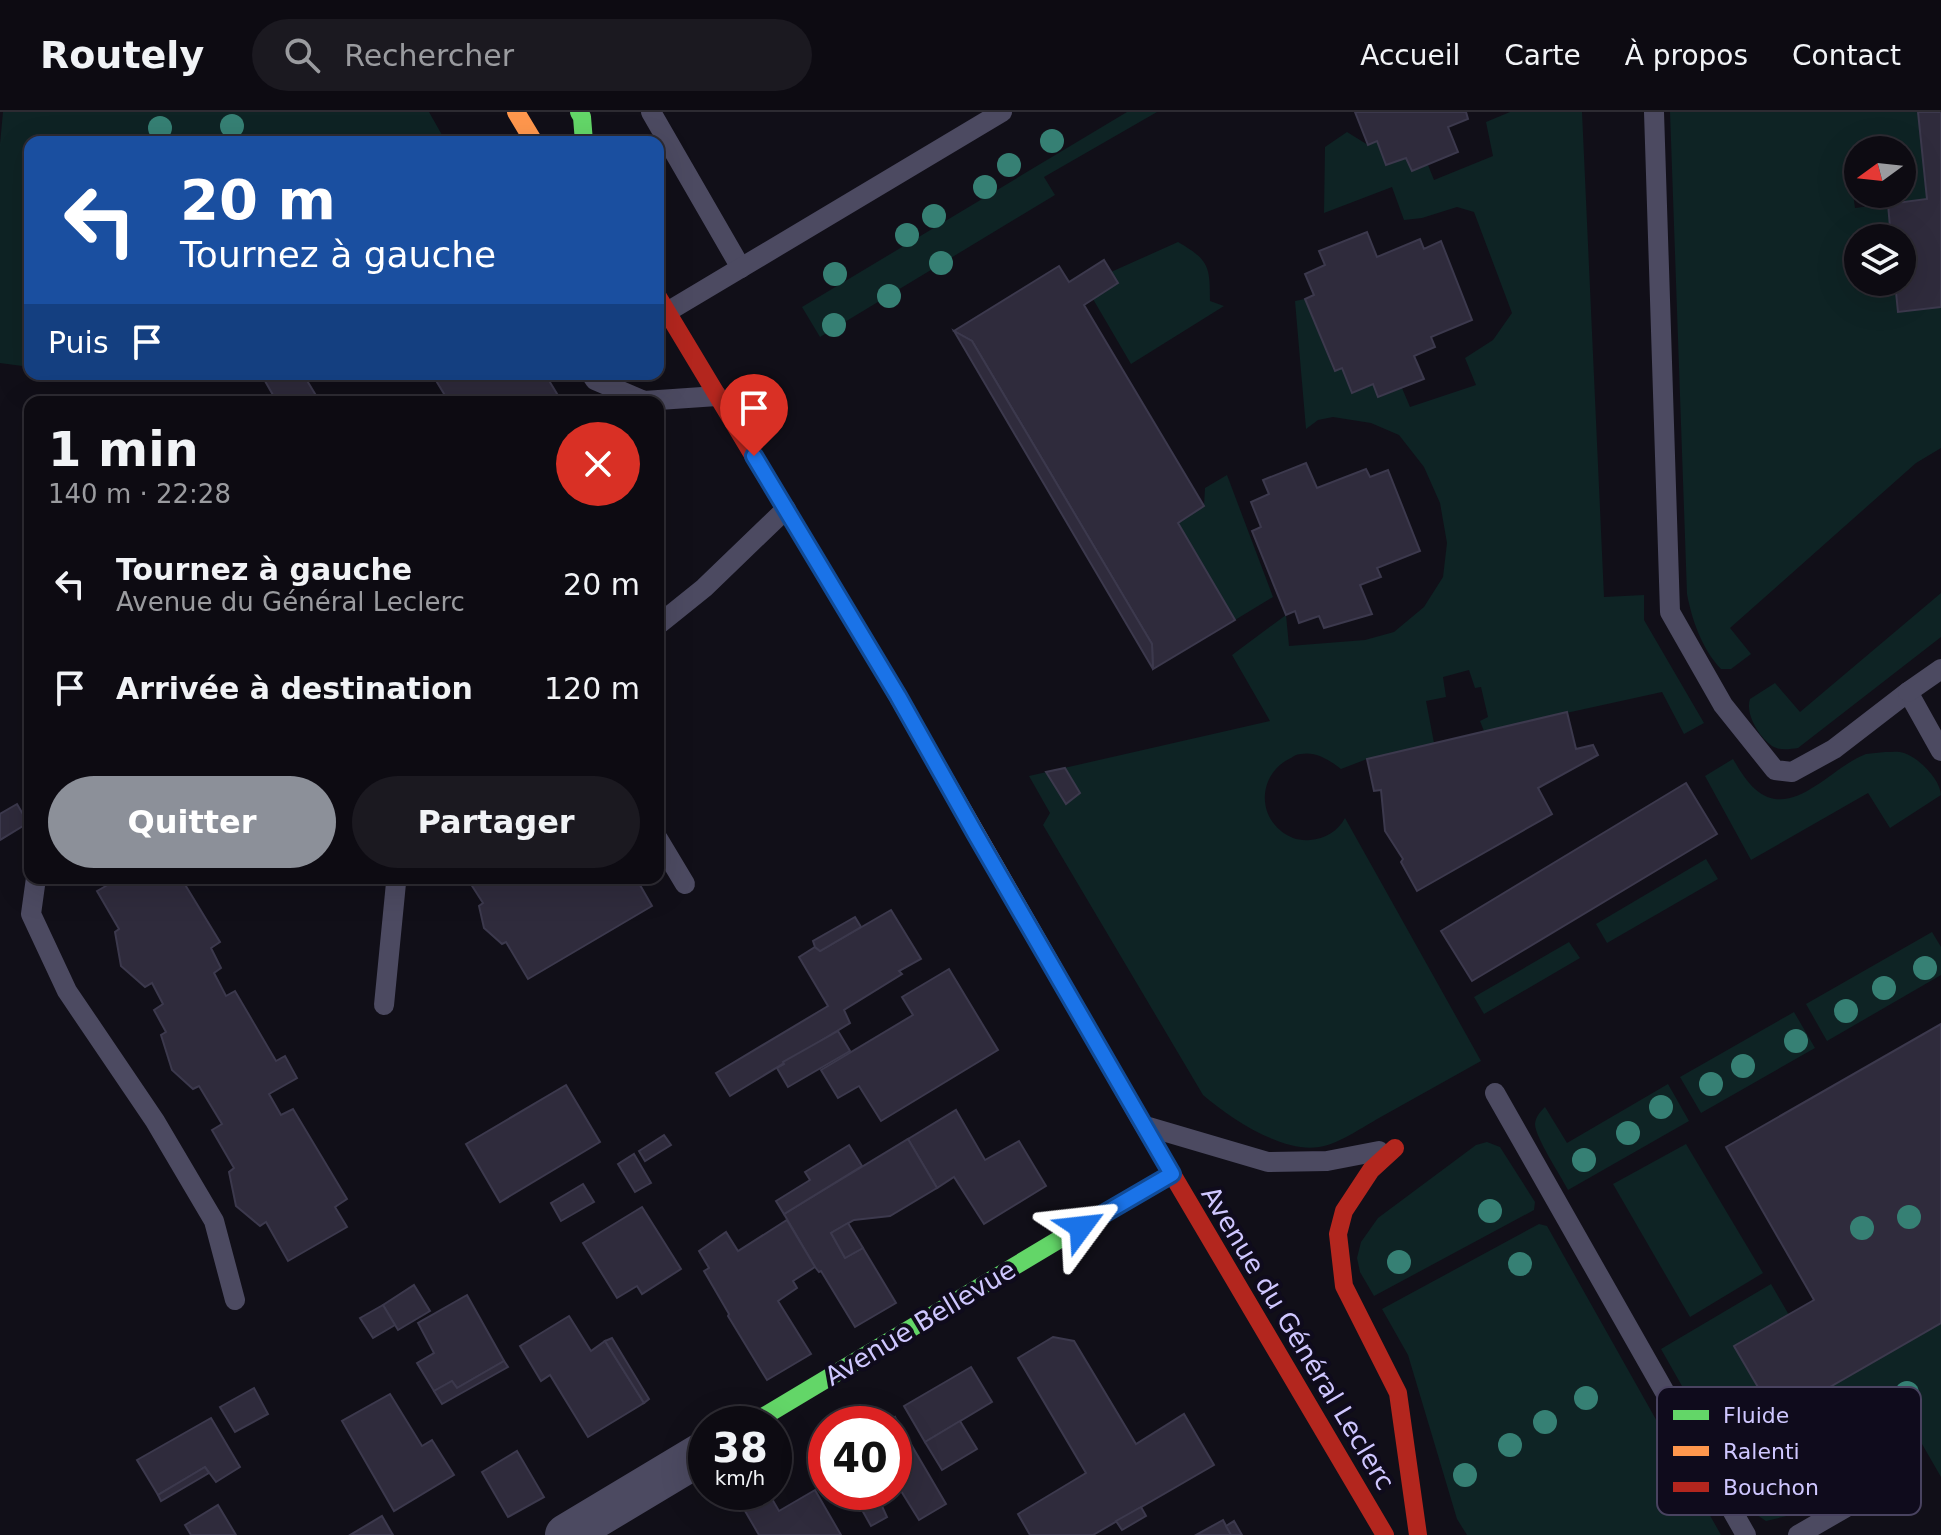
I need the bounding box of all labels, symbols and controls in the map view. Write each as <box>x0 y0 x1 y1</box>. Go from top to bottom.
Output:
search box <box>252 19 812 91</box>
text: Routely <box>40 33 204 77</box>
icon: search <box>280 33 324 77</box>
text: Rechercher <box>344 38 514 73</box>
text: Accueil <box>1360 39 1460 72</box>
text: Carte <box>1504 39 1581 72</box>
text: À propos <box>1625 39 1748 72</box>
text: Contact <box>1792 39 1901 72</box>
north arrow <box>1844 136 1916 208</box>
map controls <box>1844 136 1916 296</box>
text: 20 m <box>180 167 336 232</box>
icon: left <box>48 168 152 272</box>
button: layers <box>1844 224 1916 296</box>
text: Tournez à gauche <box>180 234 496 275</box>
icon: arrive <box>125 320 169 364</box>
text: Puis <box>48 325 109 360</box>
pin <box>720 374 788 456</box>
icon: arrive <box>732 386 776 430</box>
text: 1 min <box>48 421 199 477</box>
button: close <box>556 422 640 506</box>
text: 140 m · 22:28 <box>48 479 231 509</box>
text: Tournez à gauche <box>116 552 412 587</box>
icon: left <box>48 562 92 606</box>
text: 20 m <box>563 567 640 602</box>
text: Avenue du Général Leclerc <box>116 587 465 617</box>
icon: arrive <box>48 666 92 710</box>
text: Arrivée à destination <box>116 671 473 706</box>
text: 120 m <box>544 671 640 706</box>
button: Quitter <box>48 776 336 868</box>
button: Partager <box>352 776 640 868</box>
street label: Avenue du Général Leclerc <box>1195 1181 1401 1495</box>
position arrow <box>1039 1185 1123 1269</box>
street label: Avenue Bellevue <box>819 1254 1021 1392</box>
legend <box>1657 1387 1921 1515</box>
text: Fluide <box>1723 1403 1789 1428</box>
speed limit sign: 40 <box>808 1406 912 1510</box>
text: 38 <box>712 1425 768 1471</box>
text: Ralenti <box>1723 1439 1800 1464</box>
text: km/h <box>715 1466 765 1490</box>
text: Bouchon <box>1723 1475 1819 1500</box>

